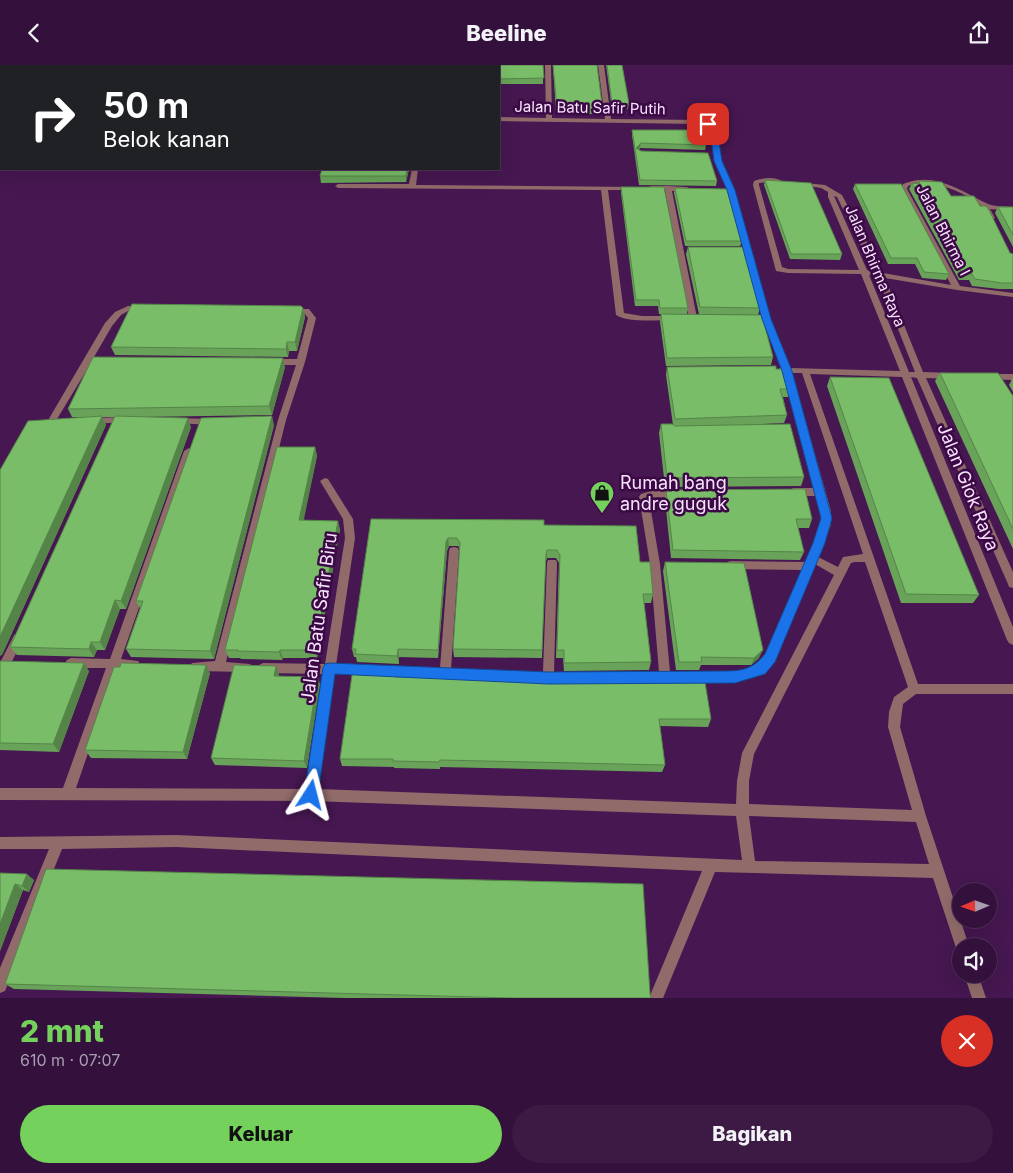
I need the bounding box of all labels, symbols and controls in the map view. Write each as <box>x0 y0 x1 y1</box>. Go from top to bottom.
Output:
icon: back <box>20 19 48 47</box>
icon: share <box>965 19 993 47</box>
text: Beeline <box>466 20 547 46</box>
text: 50 m <box>103 84 189 126</box>
icon: right <box>20 85 85 150</box>
street label: Jalan Batu Safir Putih <box>514 97 666 118</box>
pin <box>687 103 729 145</box>
icon: arrive <box>694 110 722 138</box>
text: Belok kanan <box>103 126 230 152</box>
street label: Jalan Bhirma I <box>912 181 975 279</box>
street label: Jalan Bhirma Raya <box>841 202 910 330</box>
street label: Jalan Giok Raya <box>933 420 1004 554</box>
place label: Rumah bang andre guguk <box>620 472 727 514</box>
shop icon: Rumah bang andre guguk <box>589 480 615 514</box>
street label: Jalan Batu Safir Biru <box>296 531 341 705</box>
position arrow <box>284 768 336 820</box>
north arrow <box>952 883 998 927</box>
map controls <box>952 883 997 983</box>
button: sound <box>952 938 997 983</box>
text: 2 mnt <box>20 1013 104 1049</box>
button: close <box>941 1015 993 1067</box>
text: 610 m · 07:07 <box>20 1050 120 1070</box>
button: Keluar <box>20 1105 502 1163</box>
button: Bagikan <box>512 1105 993 1163</box>

